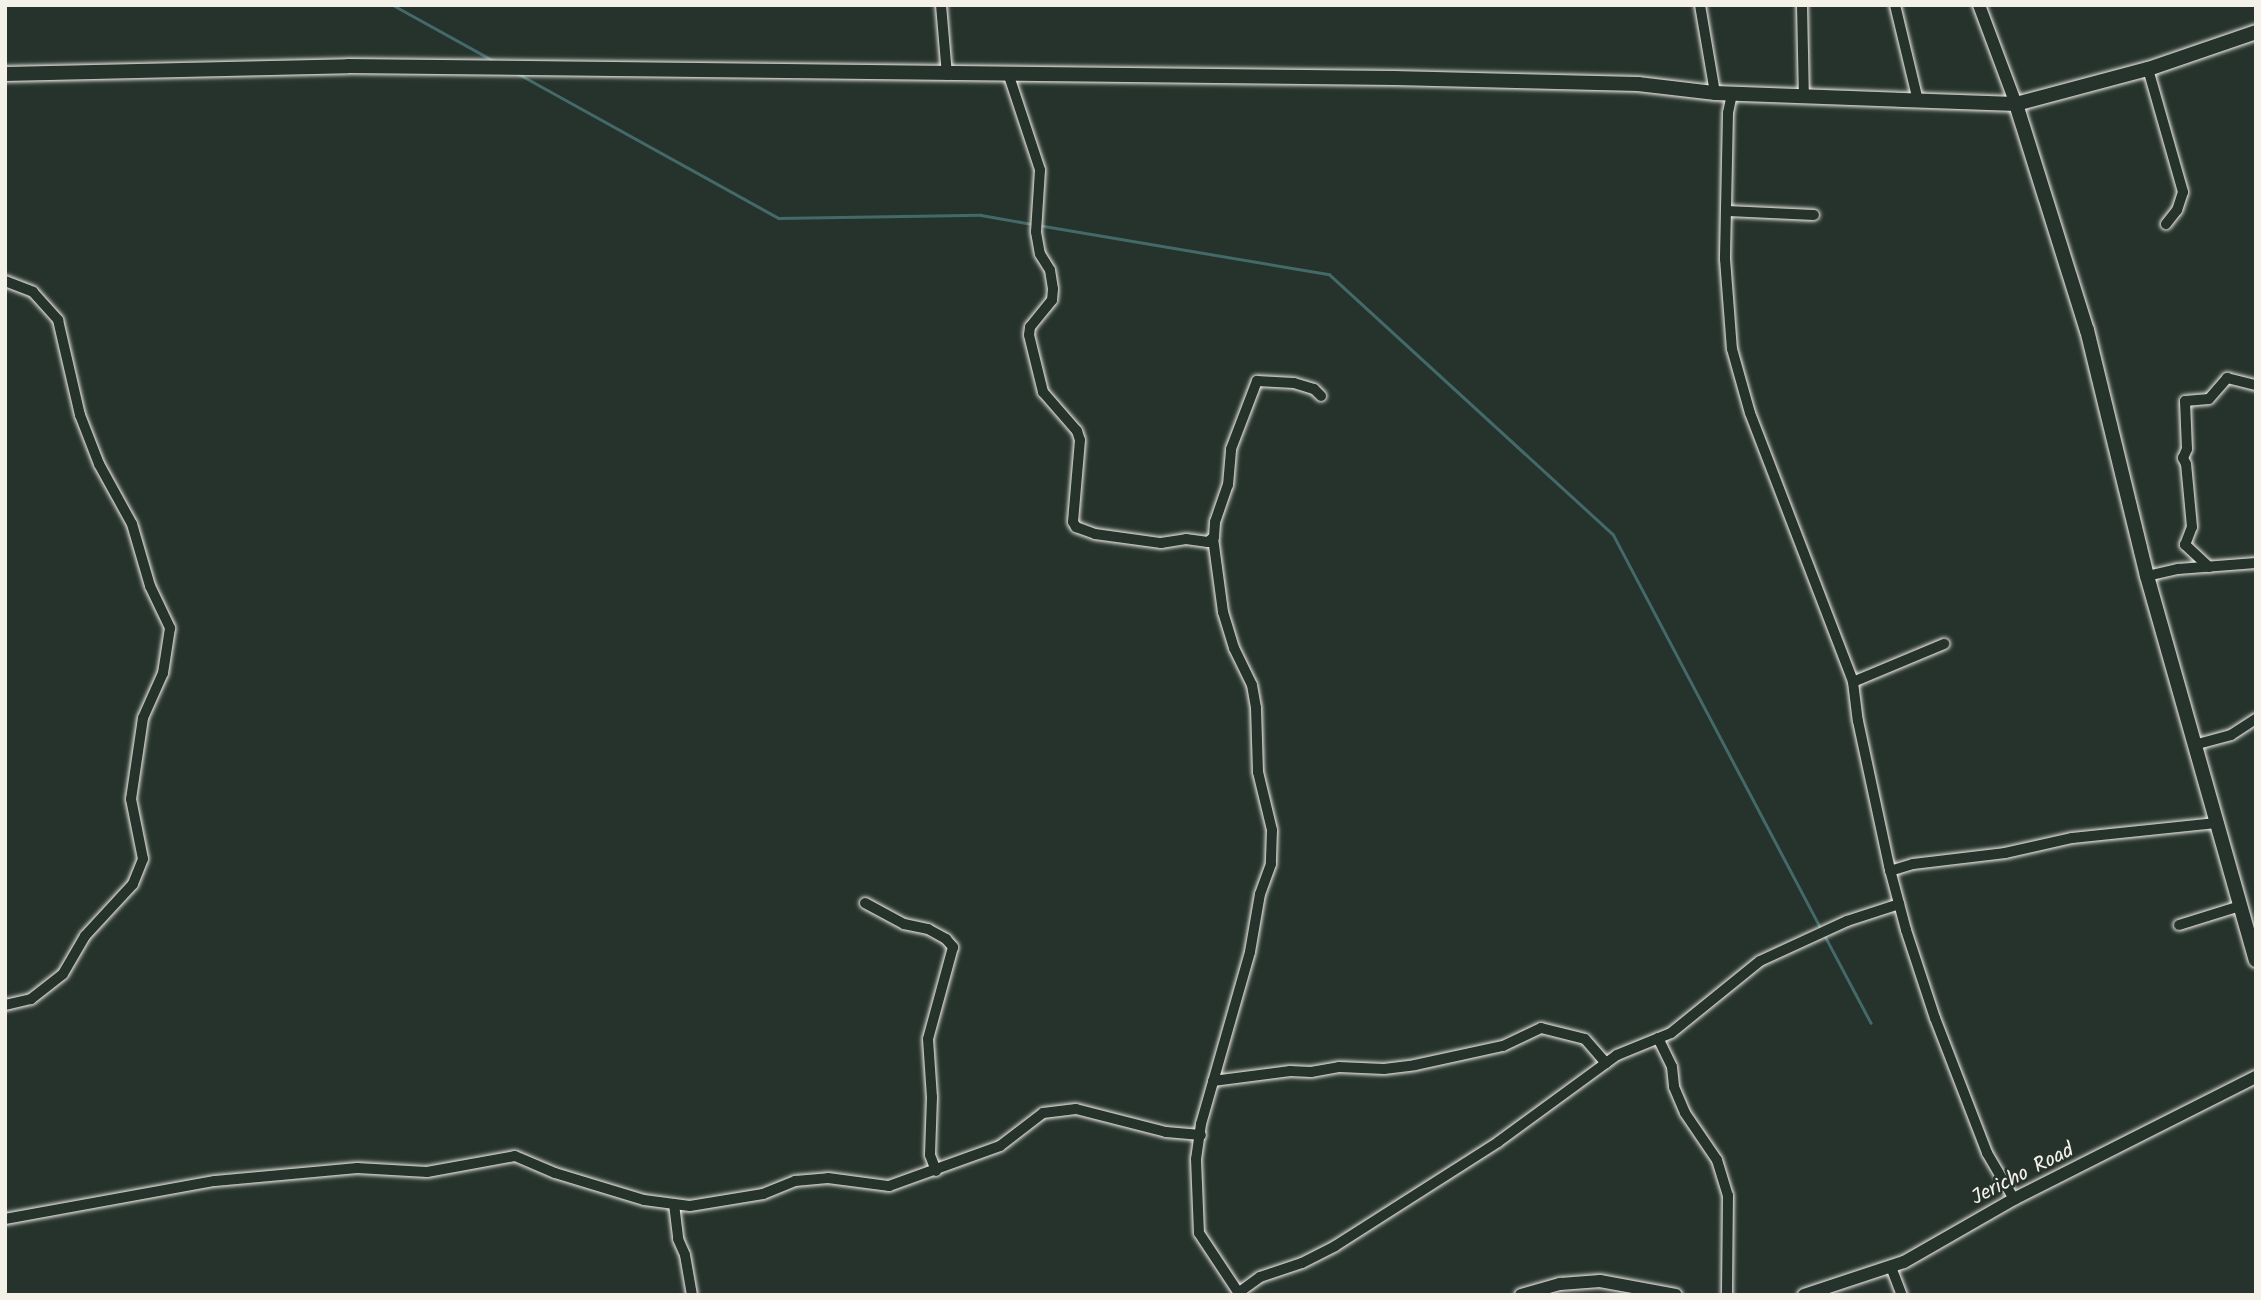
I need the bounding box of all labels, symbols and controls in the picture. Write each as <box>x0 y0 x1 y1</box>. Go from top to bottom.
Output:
street label: Jericho Road <box>1967 1138 2079 1212</box>

